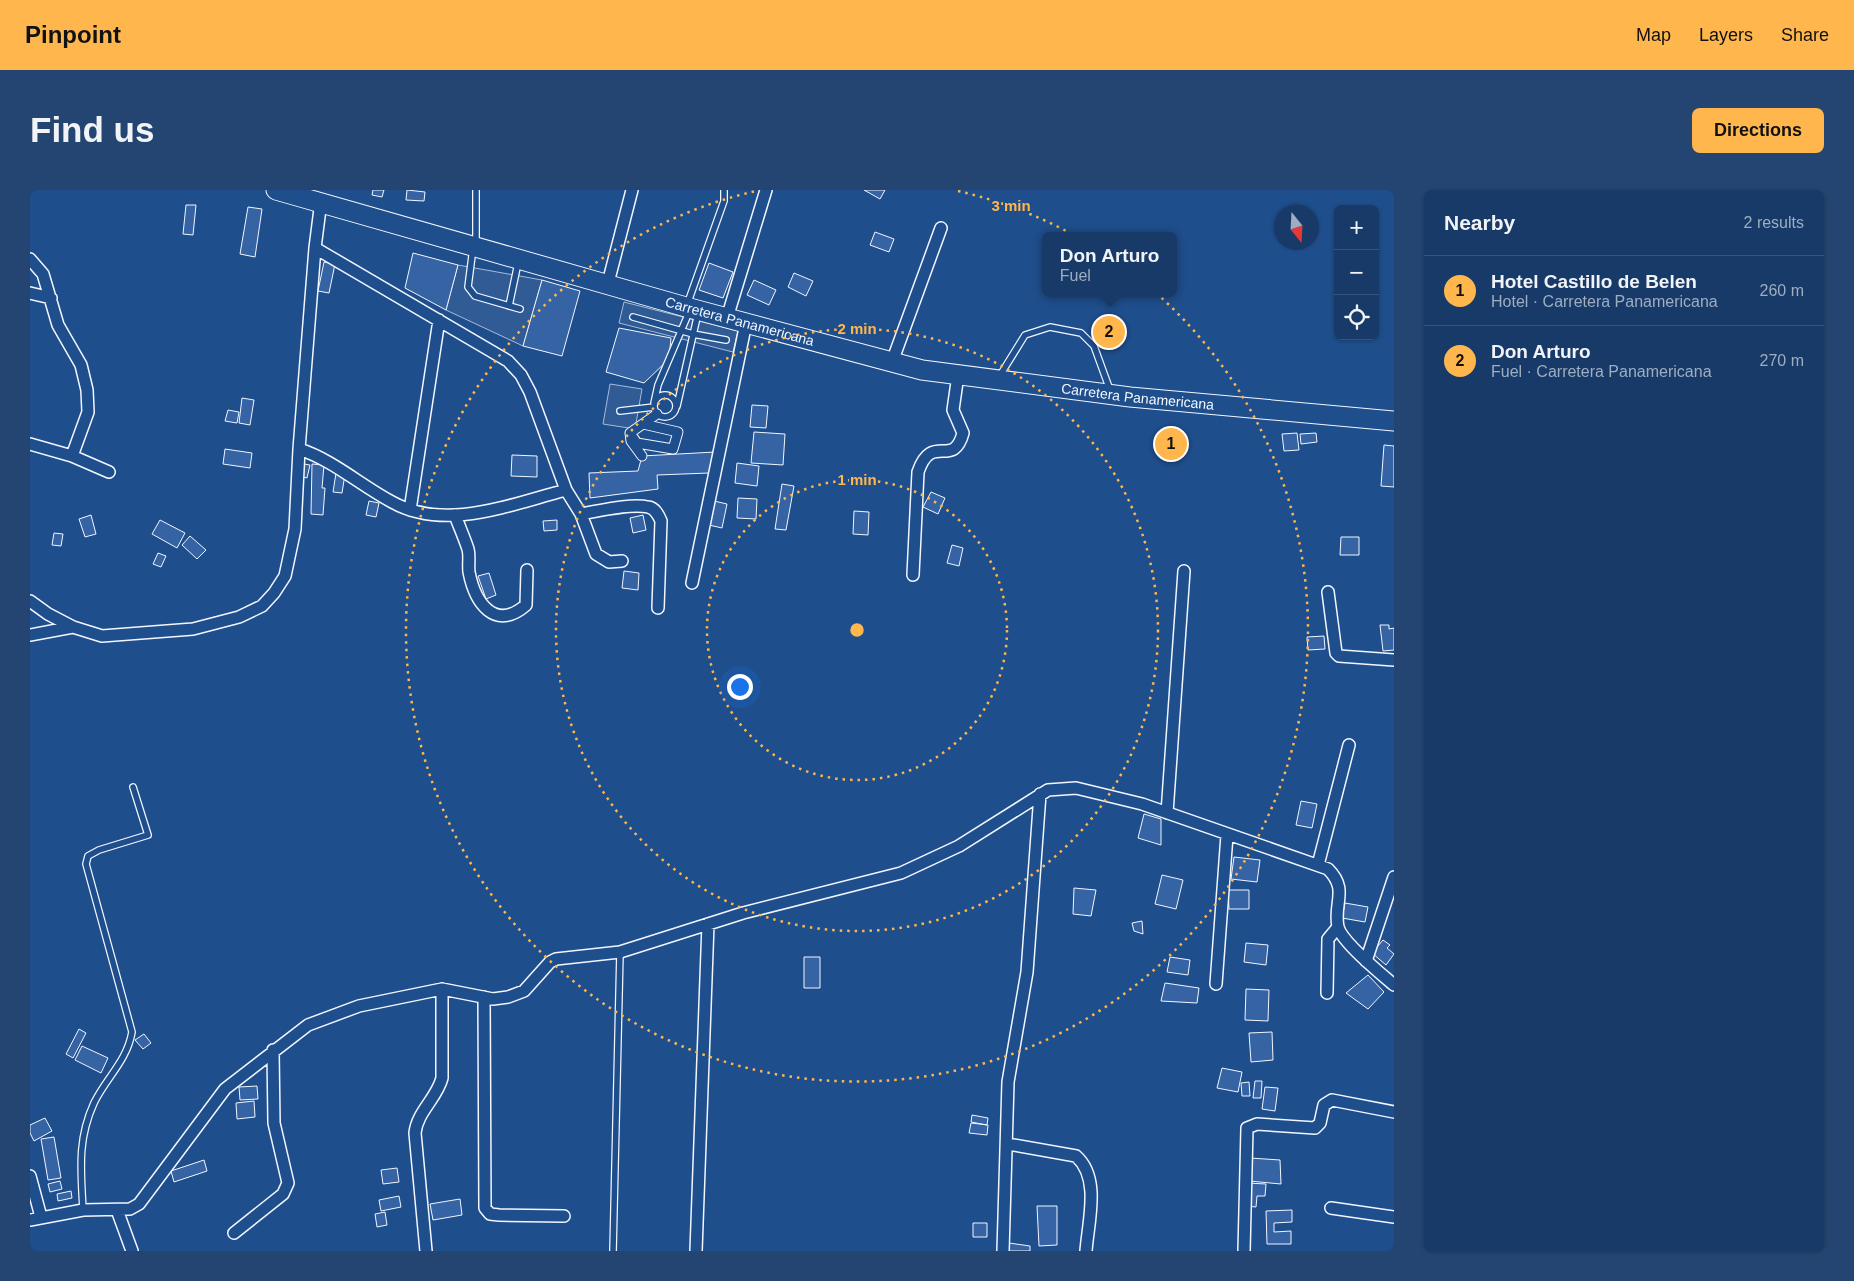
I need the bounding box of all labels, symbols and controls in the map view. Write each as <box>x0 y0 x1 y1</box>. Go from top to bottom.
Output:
text: Pinpoint <box>25 21 121 48</box>
text: Map <box>1636 25 1671 45</box>
text: Layers <box>1699 25 1753 45</box>
text: Share <box>1781 25 1829 45</box>
button: Directions <box>1692 108 1824 153</box>
text: Find us <box>30 110 154 149</box>
text: 3 min <box>991 197 1031 214</box>
north arrow <box>1274 205 1319 250</box>
map controls <box>1334 205 1379 340</box>
button: + <box>1334 205 1379 250</box>
text: Nearby <box>1444 211 1515 234</box>
text: 2 results <box>1744 214 1804 231</box>
popup <box>1042 232 1177 297</box>
text: Don Arturo <box>1060 245 1159 266</box>
button: − <box>1334 250 1379 295</box>
text: Fuel <box>1060 267 1091 284</box>
text: Hotel Castillo de Belen <box>1491 271 1697 292</box>
text: 1 <box>1456 282 1464 299</box>
text: 260 m <box>1760 282 1804 299</box>
text: Hotel · Carretera Panamericana <box>1491 293 1718 310</box>
street label: Carretera Panamericana <box>663 294 816 349</box>
button: locate <box>1334 295 1379 340</box>
pin: 2 <box>1093 313 1125 351</box>
text: 2 min <box>837 320 877 337</box>
text: Don Arturo <box>1491 341 1591 362</box>
text: 2 <box>1456 352 1464 369</box>
text: 270 m <box>1760 352 1804 369</box>
text: Fuel · Carretera Panamericana <box>1491 363 1712 380</box>
street label: Carretera Panamericana <box>1060 380 1215 413</box>
pin: 1 <box>1155 425 1187 463</box>
text: 1 min <box>837 471 877 488</box>
centre of rings <box>848 621 866 639</box>
your location <box>727 674 753 700</box>

